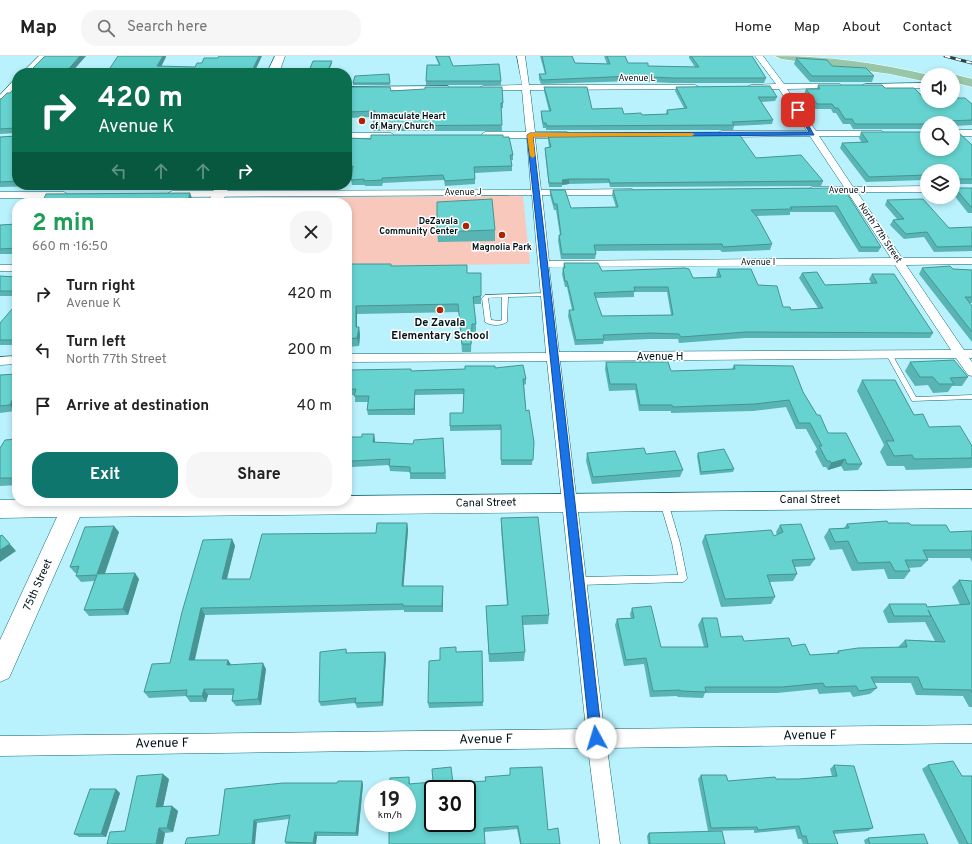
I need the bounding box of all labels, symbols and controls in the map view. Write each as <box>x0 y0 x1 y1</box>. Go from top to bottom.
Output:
search box <box>81 10 361 46</box>
text: Map <box>20 16 57 40</box>
icon: search <box>95 17 117 39</box>
text: Search here <box>127 18 207 37</box>
text: Home <box>735 19 772 36</box>
text: Map <box>794 19 820 36</box>
text: About <box>842 19 881 36</box>
text: Contact <box>903 19 952 36</box>
map controls <box>920 68 960 204</box>
button: sound <box>920 68 960 108</box>
street label: Avenue L <box>618 73 656 84</box>
text: 420 m <box>98 81 183 117</box>
icon: right <box>32 84 84 136</box>
pin <box>781 93 815 127</box>
icon: arrive <box>787 99 809 121</box>
place label: Immaculate Heart of Mary Church <box>370 111 446 132</box>
text: Avenue K <box>98 116 174 139</box>
marker: Immaculate Heart of Mary Church <box>357 116 367 126</box>
button: search <box>920 116 960 156</box>
icon: left <box>108 160 130 182</box>
icon: ahead <box>150 160 172 182</box>
icon: ahead <box>192 160 214 182</box>
icon: right <box>234 160 256 182</box>
button: layers <box>920 164 960 204</box>
street label: Avenue J <box>828 185 866 196</box>
street label: Avenue J <box>444 187 482 198</box>
street label: North 77th Street <box>856 201 904 265</box>
text: 2 min <box>32 209 95 239</box>
button: close <box>290 211 332 253</box>
place label: DeZavala Community Center <box>379 216 458 237</box>
marker: DeZavala Community Center <box>461 221 471 231</box>
marker: Magnolia Park <box>497 230 507 240</box>
text: 660 m · 16:50 <box>32 239 108 255</box>
place label: Magnolia Park <box>472 242 532 253</box>
street label: Avenue I <box>741 257 775 268</box>
text: Turn right <box>66 277 135 296</box>
icon: right <box>32 283 54 305</box>
text: 420 m <box>288 285 332 304</box>
text: Avenue K <box>66 296 121 312</box>
marker: De Zavala Elementary School <box>435 305 445 315</box>
place label: De Zavala Elementary School <box>391 316 489 343</box>
text: Turn left <box>66 333 126 352</box>
icon: left <box>32 339 54 361</box>
text: 200 m <box>287 341 332 360</box>
street label: Avenue H <box>636 350 684 364</box>
text: North 77th Street <box>66 352 167 368</box>
icon: arrive <box>32 395 54 417</box>
text: Arrive at destination <box>66 397 209 416</box>
text: 40 m <box>297 397 332 416</box>
button: Exit <box>32 452 178 498</box>
button: Share <box>186 452 332 498</box>
street label: Canal Street <box>780 493 840 507</box>
street label: Canal Street <box>455 495 517 511</box>
street label: 75th Street <box>20 557 56 613</box>
position arrow <box>575 717 617 759</box>
street label: Avenue F <box>783 728 837 744</box>
street label: Avenue F <box>459 732 513 748</box>
street label: Avenue F <box>135 736 189 752</box>
speed limit sign: 30 <box>424 780 476 832</box>
text: 19 <box>380 788 400 814</box>
text: km/h <box>378 809 402 822</box>

